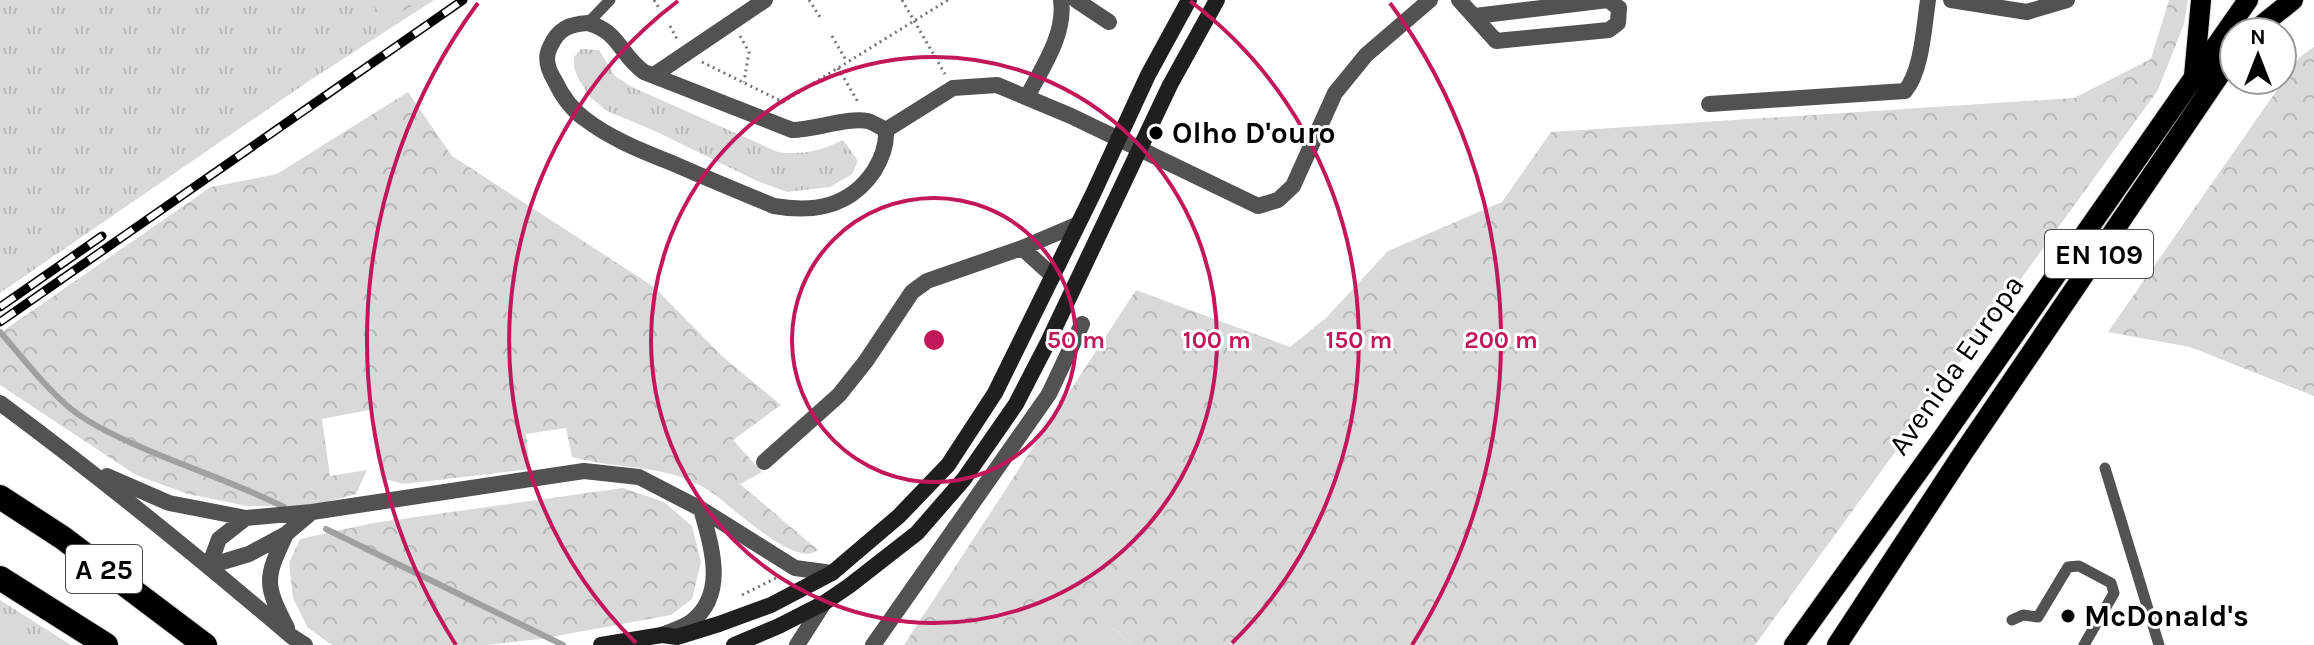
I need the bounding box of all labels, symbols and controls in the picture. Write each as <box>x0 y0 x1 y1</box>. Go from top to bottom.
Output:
north arrow <box>2218 16 2298 96</box>
text: N <box>2250 24 2266 50</box>
place label: Olho D'ouro <box>1172 115 1335 151</box>
marker: Olho D'ouro <box>1147 124 1165 142</box>
road number: EN 109 <box>2045 230 2153 278</box>
street label: Avenida Europa <box>1881 268 2031 462</box>
centre of rings <box>920 326 948 354</box>
text: 50 m <box>1047 326 1105 354</box>
text: 100 m <box>1183 326 1251 354</box>
text: 150 m <box>1326 326 1392 354</box>
text: 200 m <box>1464 326 1538 354</box>
road number: A 25 <box>66 545 142 593</box>
place label: McDonald's <box>2084 598 2249 634</box>
marker: McDonald's <box>2059 607 2077 625</box>

